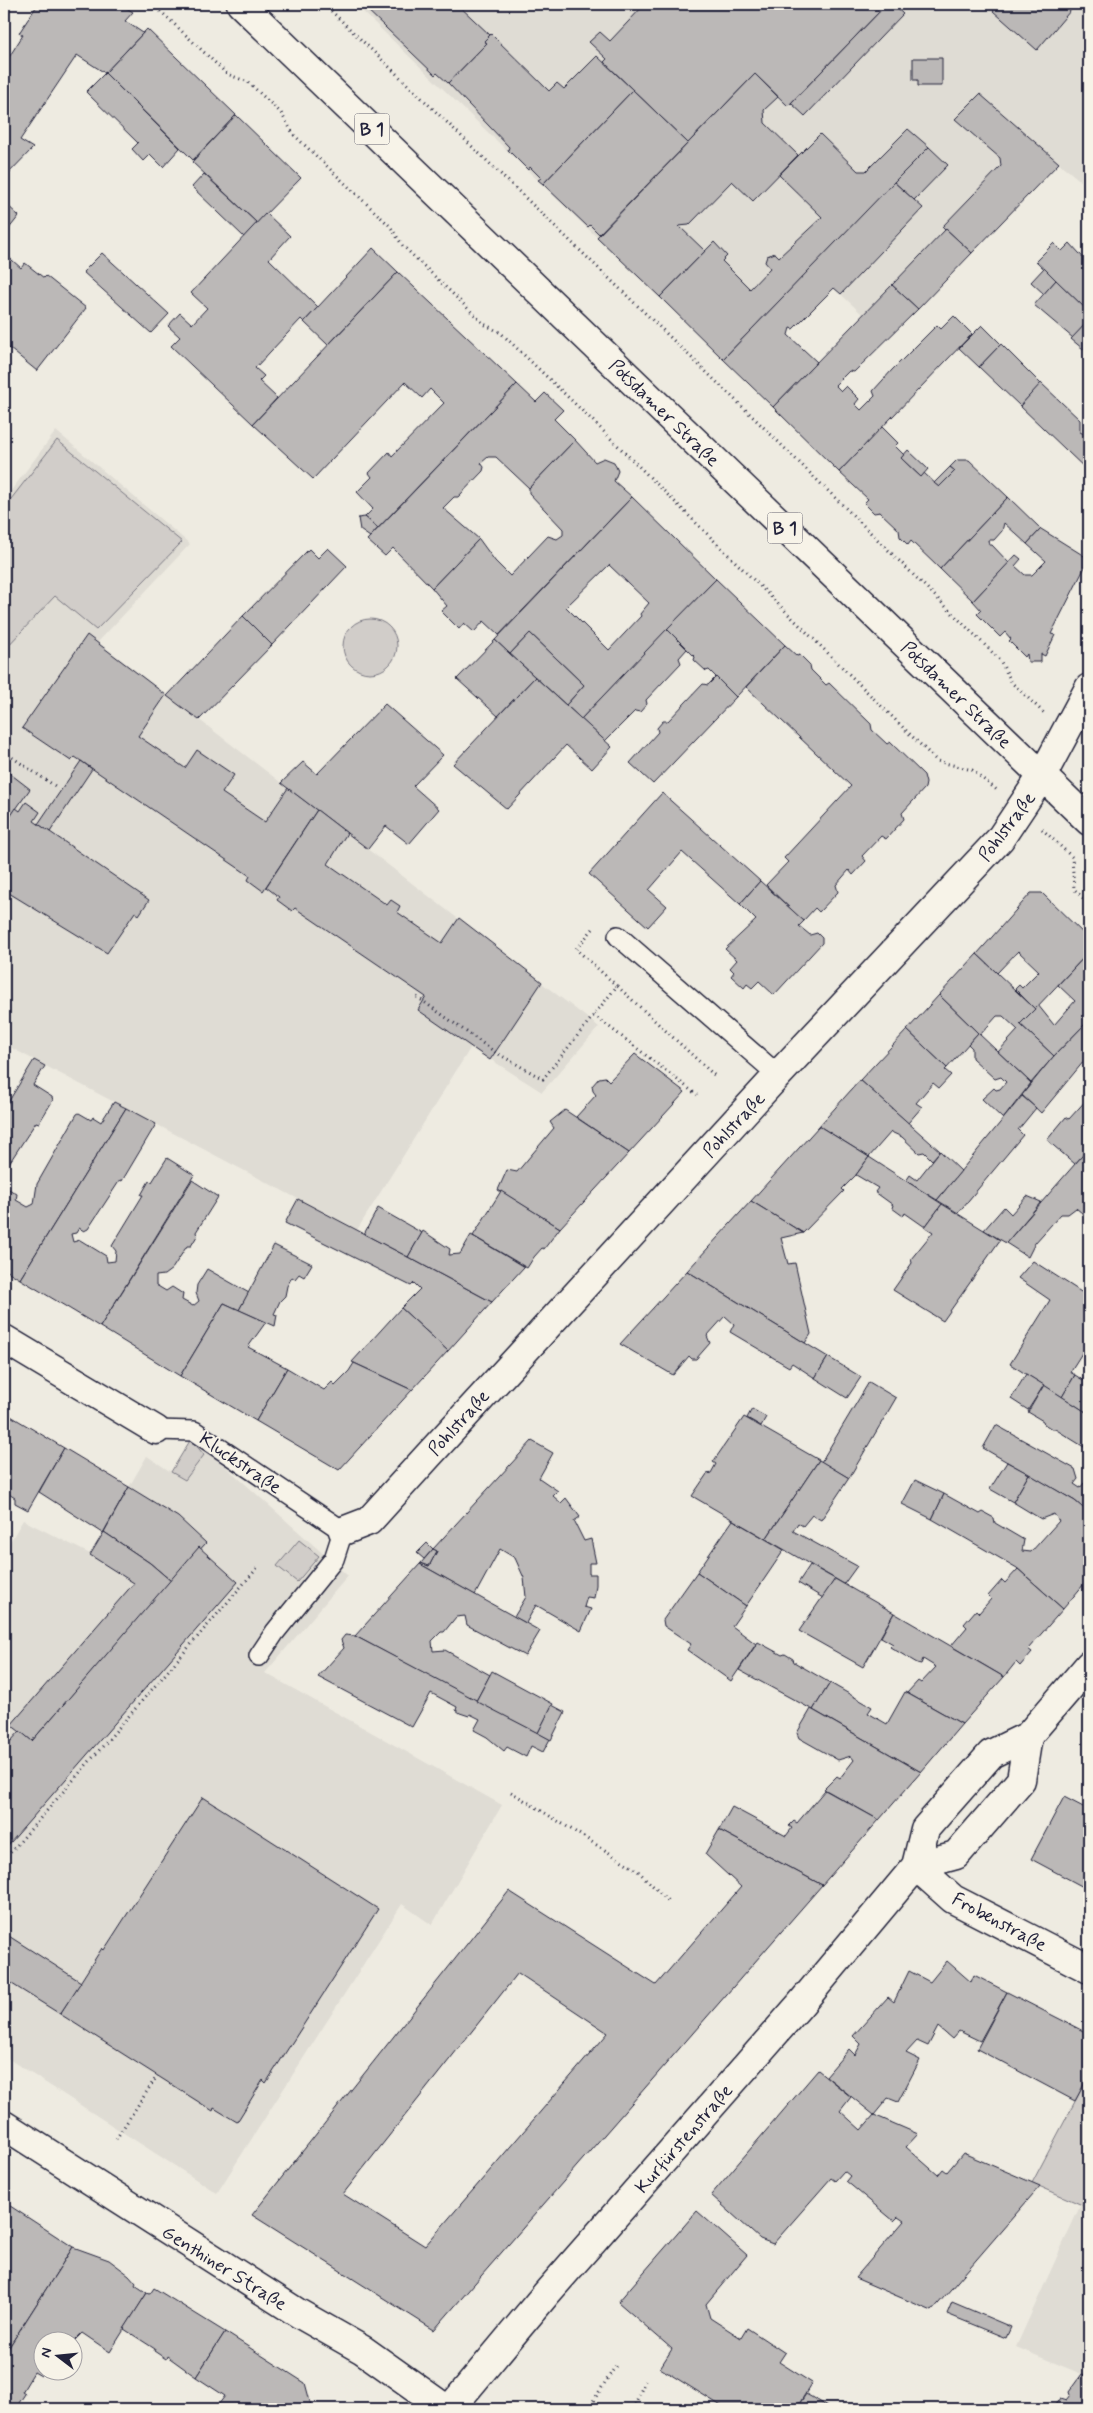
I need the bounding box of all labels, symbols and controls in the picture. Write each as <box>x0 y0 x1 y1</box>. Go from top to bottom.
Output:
road number: B 1 <box>354 114 390 144</box>
street label: Potsdamer Straße <box>603 354 725 472</box>
road number: B 1 <box>768 512 802 544</box>
street label: Potsdamer Straße <box>895 636 1017 754</box>
street label: Pohlstraße <box>973 787 1042 867</box>
street label: Pohlstraße <box>697 1087 771 1163</box>
street label: Pohlstraße <box>423 1384 496 1462</box>
street label: Kluckstraße <box>194 1426 286 1500</box>
street label: Frobenstraße <box>948 1887 1051 1958</box>
street label: Kurfürstenstraße <box>630 2079 739 2199</box>
street label: Genthiner Straße <box>157 2220 292 2317</box>
north arrow <box>32 2330 82 2380</box>
text: N <box>37 2346 56 2360</box>

